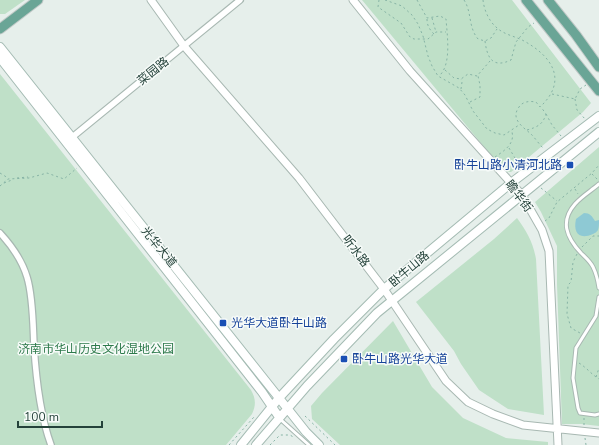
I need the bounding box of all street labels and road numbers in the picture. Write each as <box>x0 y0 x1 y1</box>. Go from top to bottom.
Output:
street label: 菜园路 <box>134 53 172 89</box>
street label: 瞻华街 <box>502 177 536 215</box>
street label: 光华大道 <box>138 223 180 271</box>
street label: 听水路 <box>339 232 373 270</box>
street label: 卧牛山路 <box>385 247 433 291</box>

